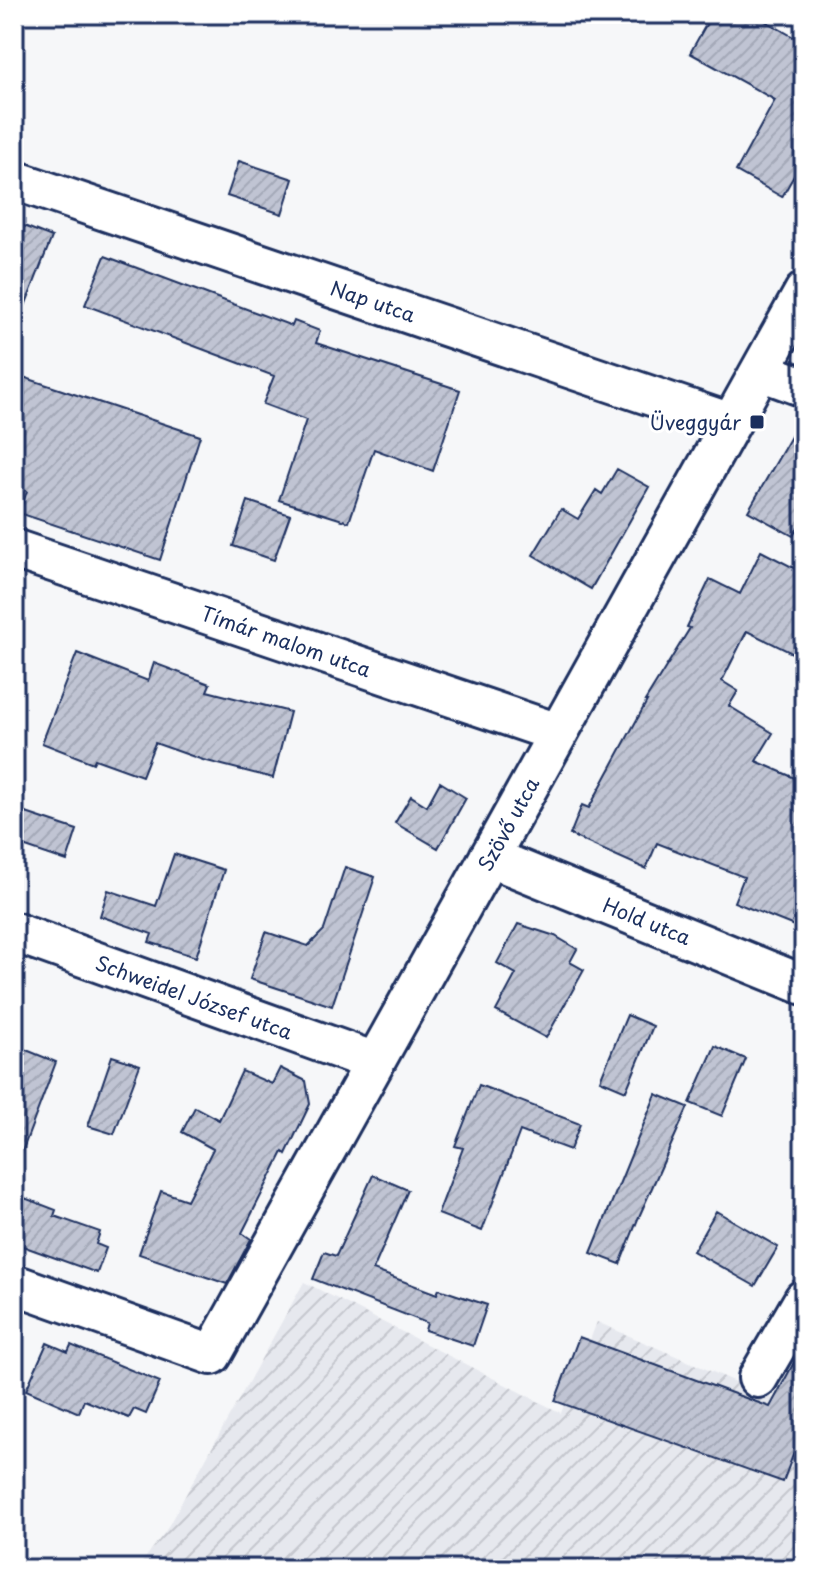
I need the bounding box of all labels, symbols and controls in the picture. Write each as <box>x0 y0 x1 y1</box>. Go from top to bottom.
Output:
street label: Nap utca <box>326 272 420 330</box>
place label: Üveggyár <box>649 407 741 437</box>
marker: Üveggyár <box>748 413 766 431</box>
street label: Tímár malom utca <box>197 598 375 684</box>
street label: Szövő utca <box>470 771 546 876</box>
street label: Hold utca <box>599 890 696 952</box>
street label: Schweidel József utca <box>91 947 297 1047</box>

